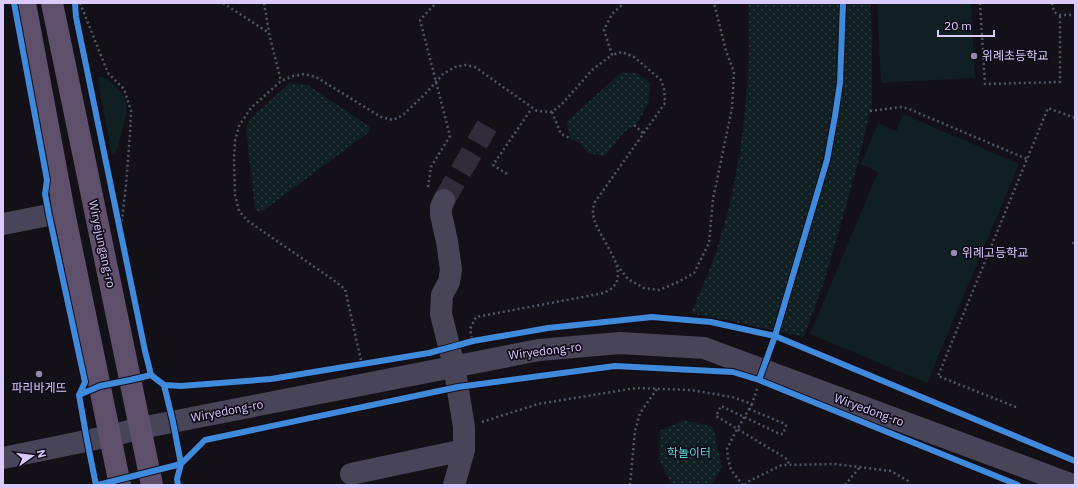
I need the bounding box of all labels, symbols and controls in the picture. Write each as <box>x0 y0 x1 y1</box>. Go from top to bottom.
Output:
scale bar <box>938 12 994 38</box>
text: 20 m <box>944 18 972 33</box>
place label: 위례초등학교 <box>982 48 1048 63</box>
marker: 위례초등학교 <box>969 51 979 61</box>
street label: Wiryejungang-ro <box>86 199 119 289</box>
place label: 위례고등학교 <box>962 245 1028 260</box>
marker: 위례고등학교 <box>949 248 959 258</box>
street label: Wiryedong-ro <box>508 339 583 362</box>
marker: 파리바게뜨 <box>34 369 44 379</box>
place label: 파리바게뜨 <box>11 380 67 395</box>
street label: Wiryedong-ro <box>832 390 906 429</box>
street label: Wiryedong-ro <box>189 396 265 425</box>
north arrow <box>12 436 52 476</box>
park label: 학놀이터 <box>667 445 711 460</box>
text: N <box>34 448 49 459</box>

